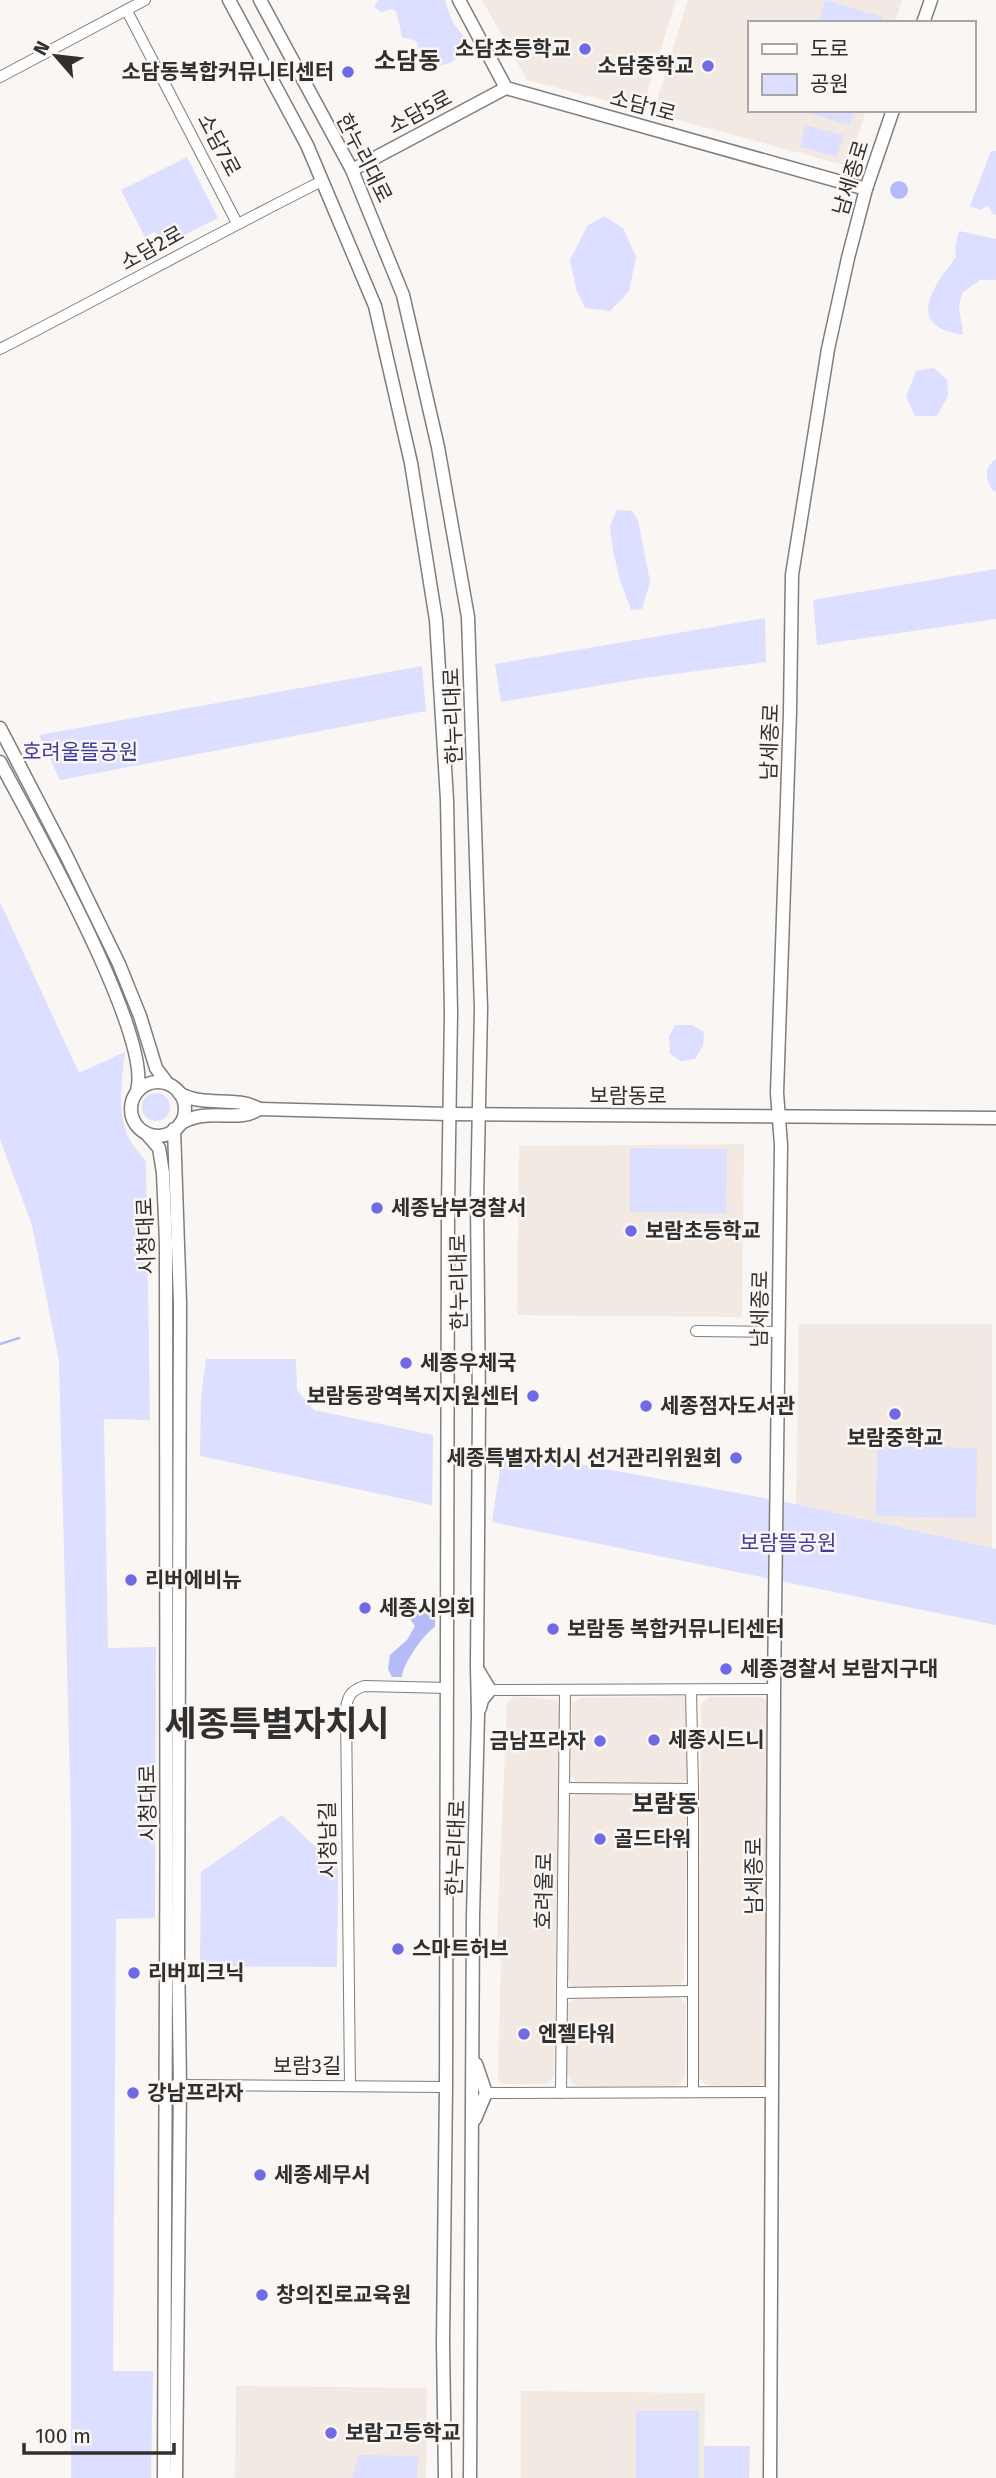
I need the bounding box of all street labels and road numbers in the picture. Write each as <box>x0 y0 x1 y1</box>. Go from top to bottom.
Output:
street label: 소담5로 <box>384 84 456 140</box>
street label: 소담1로 <box>607 85 679 127</box>
street label: 소담7로 <box>192 109 246 181</box>
street label: 한누리대로 <box>330 109 398 207</box>
street label: 남세종로 <box>827 137 875 219</box>
street label: 소담2로 <box>116 220 188 276</box>
street label: 한누리대로 <box>438 667 468 765</box>
street label: 남세종로 <box>756 703 784 781</box>
street label: 보람동로 <box>589 1083 667 1109</box>
street label: 시청대로 <box>132 1197 160 1275</box>
street label: 한누리대로 <box>445 1233 473 1331</box>
street label: 남세종로 <box>746 1270 774 1348</box>
street label: 시청대로 <box>134 1764 162 1842</box>
street label: 한누리대로 <box>441 1799 471 1897</box>
street label: 시청남길 <box>314 1801 342 1879</box>
street label: 남세종로 <box>741 1837 767 1915</box>
street label: 호려울로 <box>530 1852 558 1930</box>
street label: 보람3길 <box>273 2053 341 2079</box>

